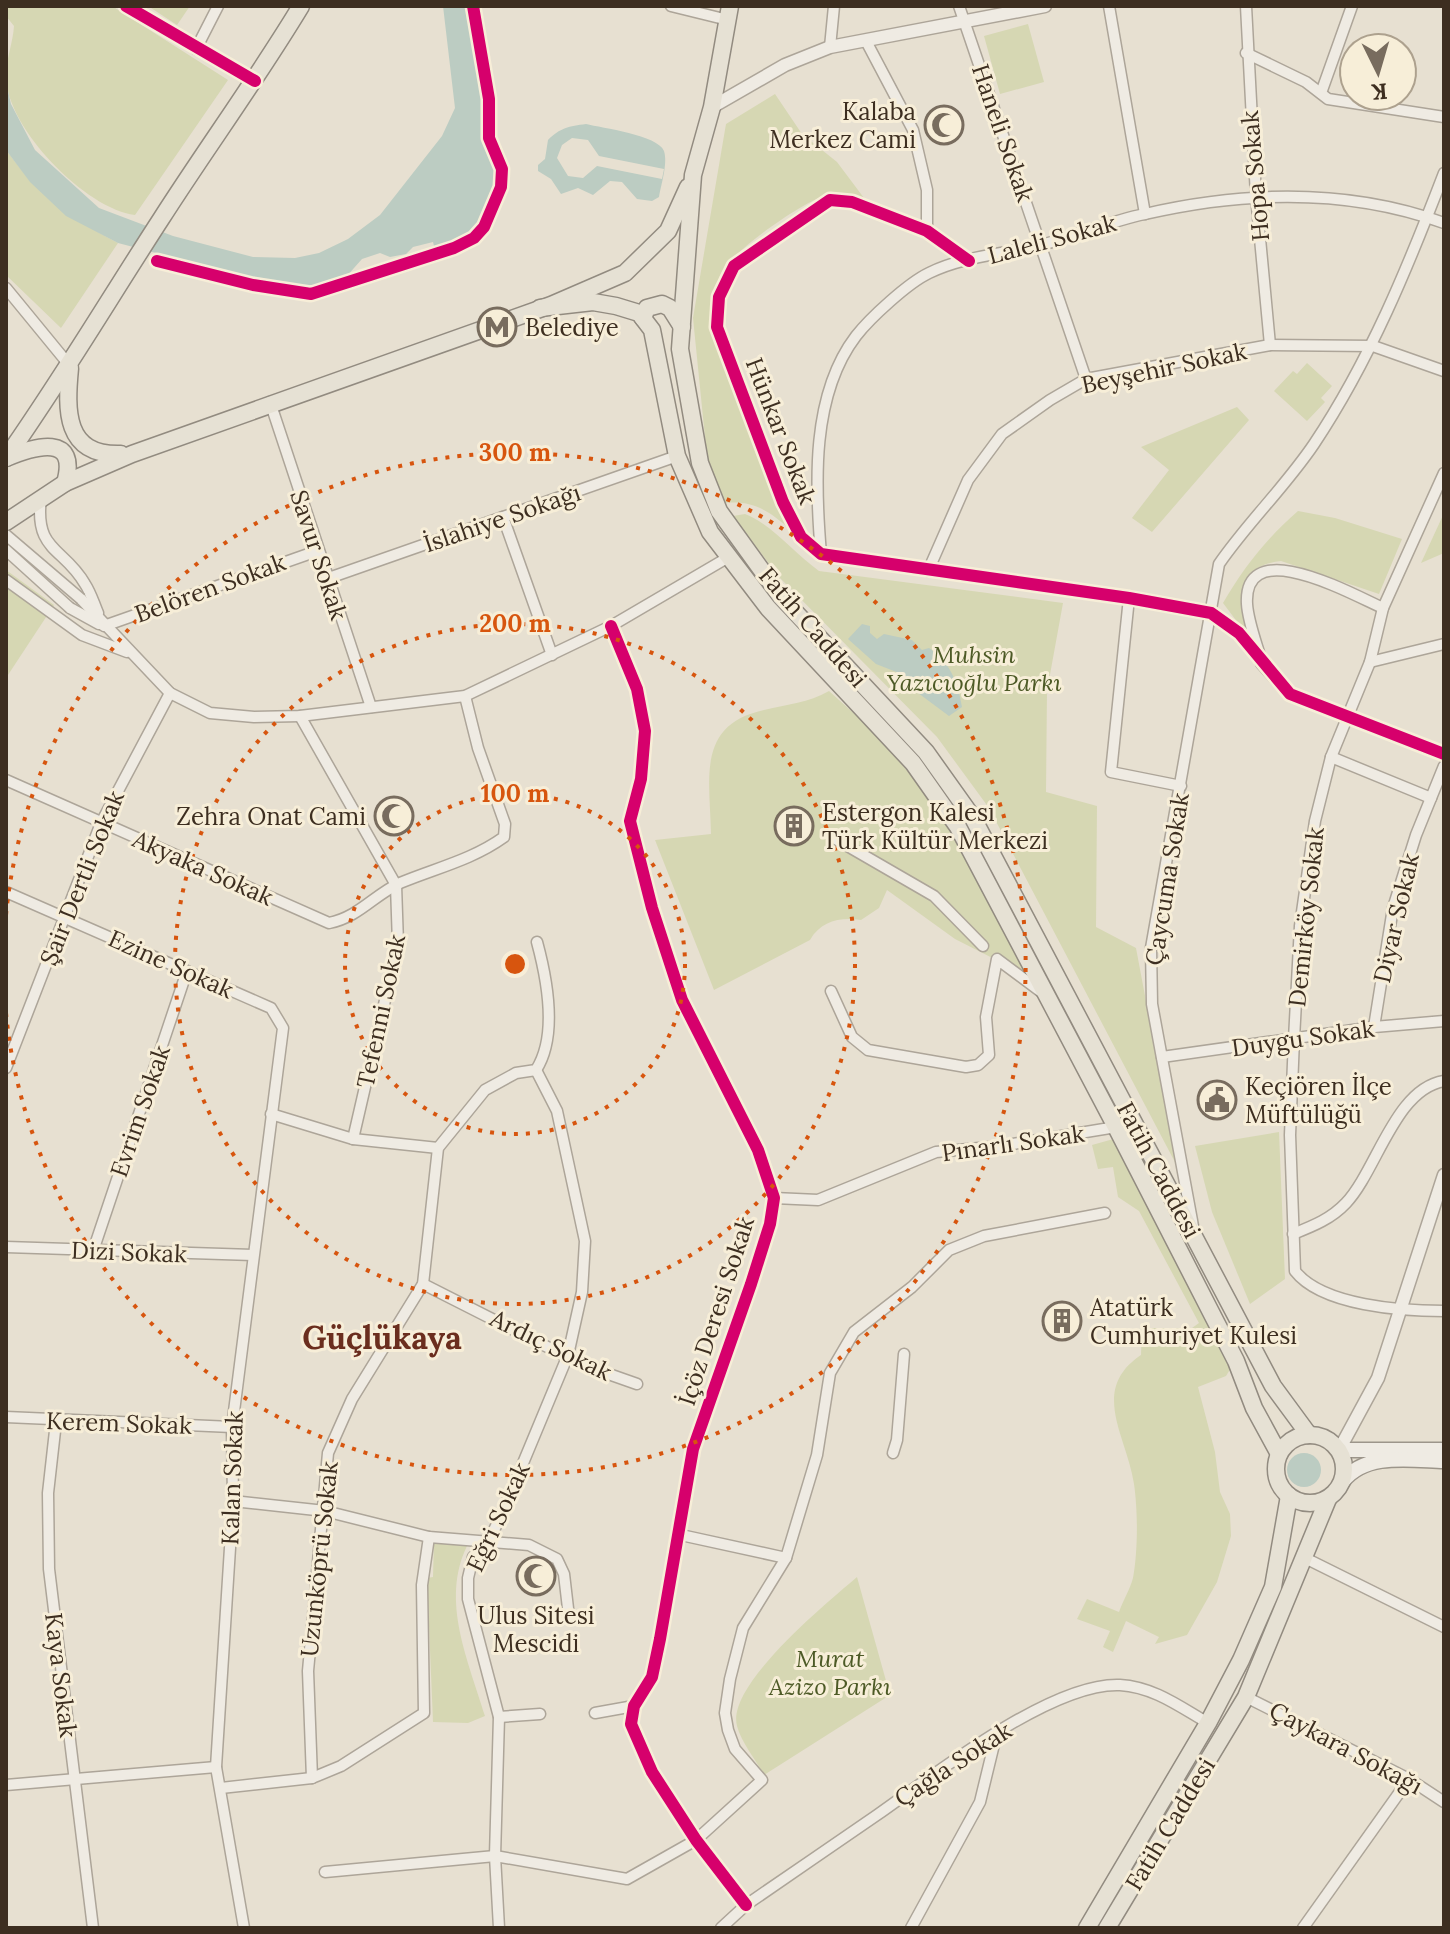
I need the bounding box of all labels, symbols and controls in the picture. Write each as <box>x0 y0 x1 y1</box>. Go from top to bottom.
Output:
north arrow <box>1338 32 1418 112</box>
street label: Haneli Sokak <box>965 60 1041 206</box>
text: K <box>1370 77 1389 107</box>
place label: Kalaba Merkez Cami <box>769 96 916 155</box>
mosque icon: Kalaba Merkez Cami <box>923 104 965 146</box>
street label: Hopa Sokak <box>1234 109 1276 243</box>
street label: Laleli Sokak <box>984 207 1120 271</box>
metro station icon: Belediye <box>476 306 518 348</box>
place label: Belediye <box>525 312 619 343</box>
street label: Beyşehir Sokak <box>1078 335 1250 401</box>
street label: Hünkar Sokak <box>739 353 823 509</box>
text: 300 m <box>479 437 551 468</box>
street label: İslahiye Sokağı <box>419 477 585 559</box>
street label: Savur Sokak <box>283 486 355 624</box>
street label: Belören Sokak <box>130 546 290 630</box>
street label: Fatih Caddesi <box>752 560 874 694</box>
text: 200 m <box>479 608 551 639</box>
park label: Muhsin Yazıcıoğlu Parkı <box>886 639 1062 698</box>
text: 100 m <box>481 778 549 809</box>
street label: Şair Dertli Sokak <box>33 786 131 970</box>
street label: Çaycuma Sokak <box>1138 790 1196 968</box>
mosque icon: Zehra Onat Cami <box>373 795 415 837</box>
place label: Estergon Kalesi Türk Kültür Merkezi <box>822 797 1048 856</box>
place label: Zehra Onat Cami <box>176 801 366 832</box>
building icon: Estergon Kalesi Türk Kültür Merkezi <box>773 805 815 847</box>
street label: Akyaka Sokak <box>127 823 278 913</box>
street label: Demirköy Sokak <box>1281 825 1331 1009</box>
street label: Diyar Sokak <box>1366 850 1426 986</box>
street label: Ezine Sokak <box>104 923 238 1005</box>
street label: Tefenni Sokak <box>350 931 412 1091</box>
centre of rings <box>501 950 529 978</box>
street label: Duygu Sokak <box>1229 1013 1377 1063</box>
street label: Evrim Sokak <box>103 1041 177 1181</box>
place label: Keçiören İlçe Müftülüğü <box>1245 1071 1392 1130</box>
public building icon: Keçiören İlçe Müftülüğü <box>1196 1079 1238 1121</box>
street label: Fatih Caddesi <box>1110 1097 1208 1243</box>
street label: Pınarlı Sokak <box>940 1118 1087 1168</box>
street label: İçöz Deresi Sokak <box>671 1212 761 1409</box>
street label: Dizi Sokak <box>71 1234 187 1270</box>
place label: Atatürk Cumhuriyet Kulesi <box>1089 1292 1297 1351</box>
building icon: Atatürk Cumhuriyet Kulesi <box>1041 1300 1083 1342</box>
street label: Ardıç Sokak <box>484 1302 617 1388</box>
district label: Güçlükaya <box>302 1317 462 1358</box>
street label: Kerem Sokak <box>46 1405 193 1441</box>
street label: Kalan Sokak <box>214 1410 250 1546</box>
street label: Eğri Sokak <box>459 1457 537 1577</box>
street label: Uzunköprü Sokak <box>293 1460 345 1658</box>
mosque icon: Ulus Sitesi Mescidi <box>515 1555 557 1597</box>
place label: Ulus Sitesi Mescidi <box>477 1600 595 1659</box>
street label: Kaya Sokak <box>38 1611 84 1739</box>
park label: Murat Azizo Parkı <box>768 1643 891 1702</box>
street label: Çaykara Sokağı <box>1264 1695 1428 1801</box>
street label: Çağla Sokak <box>888 1714 1018 1814</box>
street label: Fatih Caddesi <box>1118 1752 1222 1896</box>

